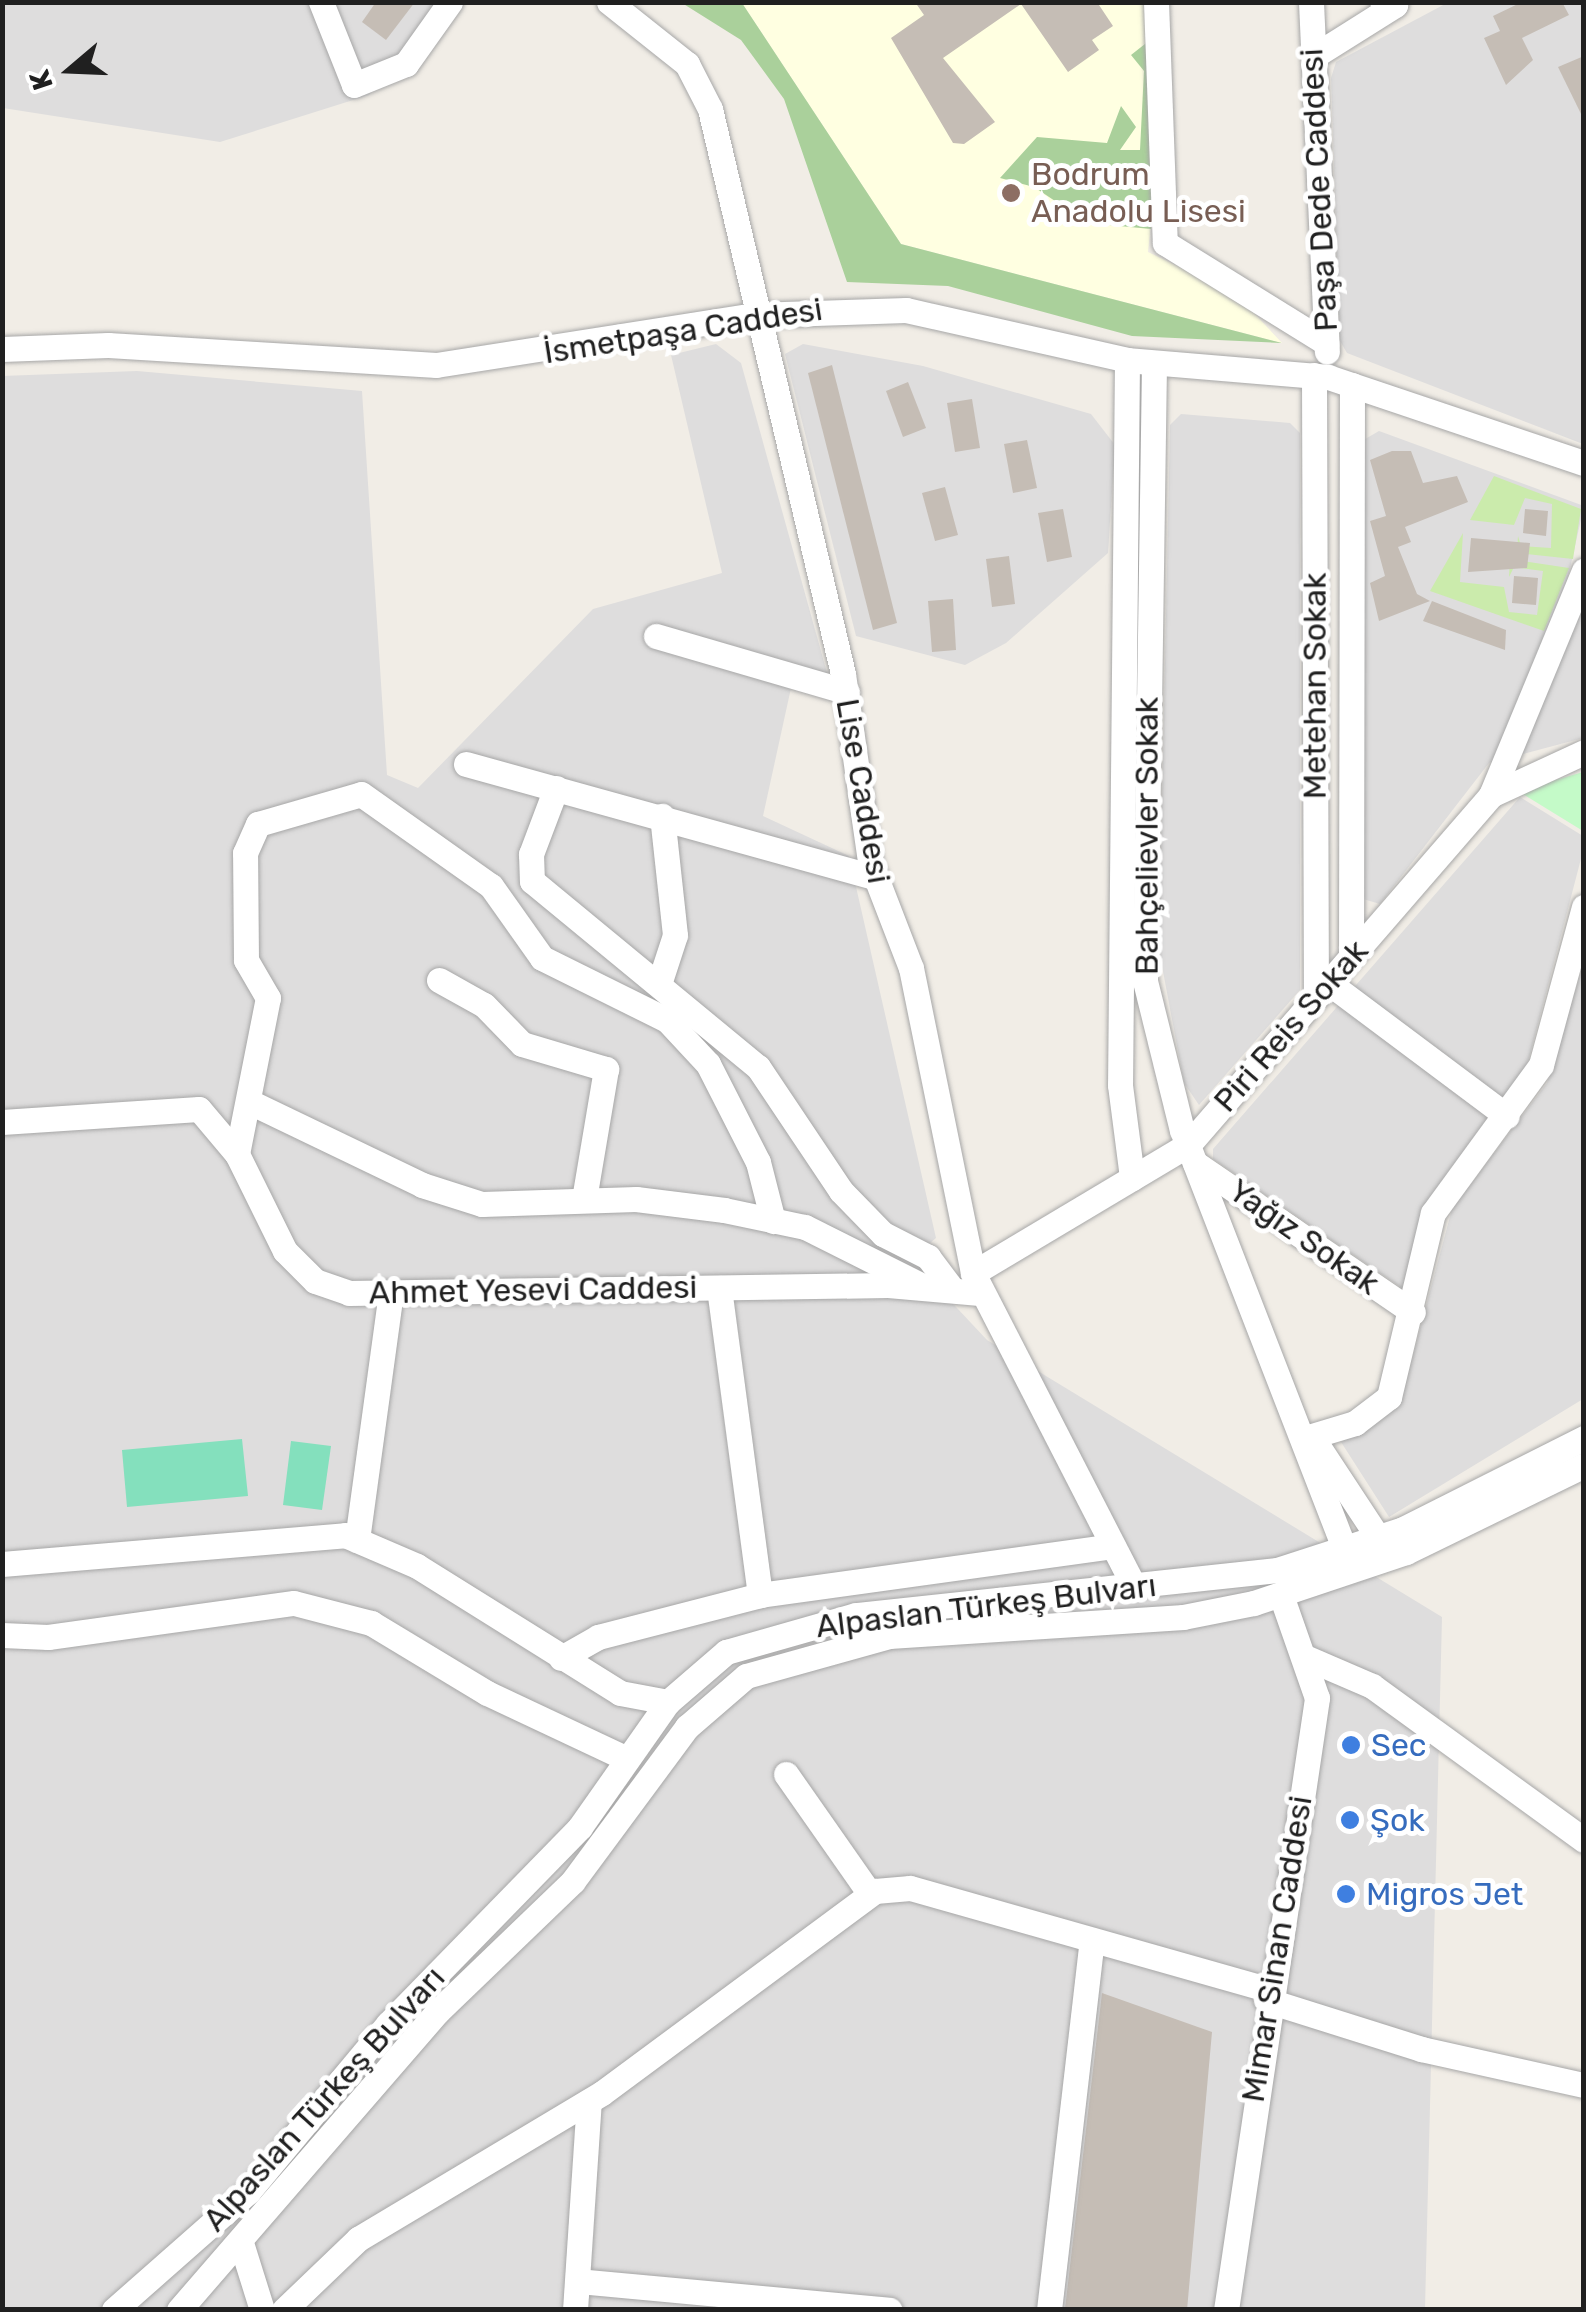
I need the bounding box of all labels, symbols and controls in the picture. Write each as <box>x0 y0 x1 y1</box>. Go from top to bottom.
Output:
north arrow <box>20 20 120 120</box>
street label: Paşa Dede Caddesi <box>1292 47 1346 333</box>
text: K <box>23 66 60 94</box>
place label: Bodrum Anadolu Lisesi <box>1031 156 1246 231</box>
marker: Bodrum Anadolu Lisesi <box>1000 182 1022 204</box>
street label: İsmetpaşa Caddesi <box>541 290 825 372</box>
street label: Metehan Sokak <box>1296 573 1334 799</box>
street label: Lise Caddesi <box>828 696 898 886</box>
street label: Bahçelievler Sokak <box>1128 696 1166 976</box>
street label: Piri Reis Sokak <box>1206 932 1376 1120</box>
street label: Yağız Sokak <box>1221 1171 1387 1303</box>
street label: Ahmet Yesevi Caddesi <box>368 1268 698 1312</box>
street label: Alpaslan Türkeş Bulvarı <box>813 1566 1159 1646</box>
place label: Sec <box>1371 1726 1426 1764</box>
marker: Sec <box>1340 1734 1362 1756</box>
street label: Mimar Sinan Caddesi <box>1234 1793 1320 2105</box>
place label: Şok <box>1370 1801 1425 1839</box>
marker: Şok <box>1339 1809 1361 1831</box>
place label: Migros Jet <box>1366 1875 1523 1913</box>
marker: Migros Jet <box>1335 1883 1357 1905</box>
street label: Alpaslan Türkeş Bulvarı <box>195 1959 453 2239</box>

